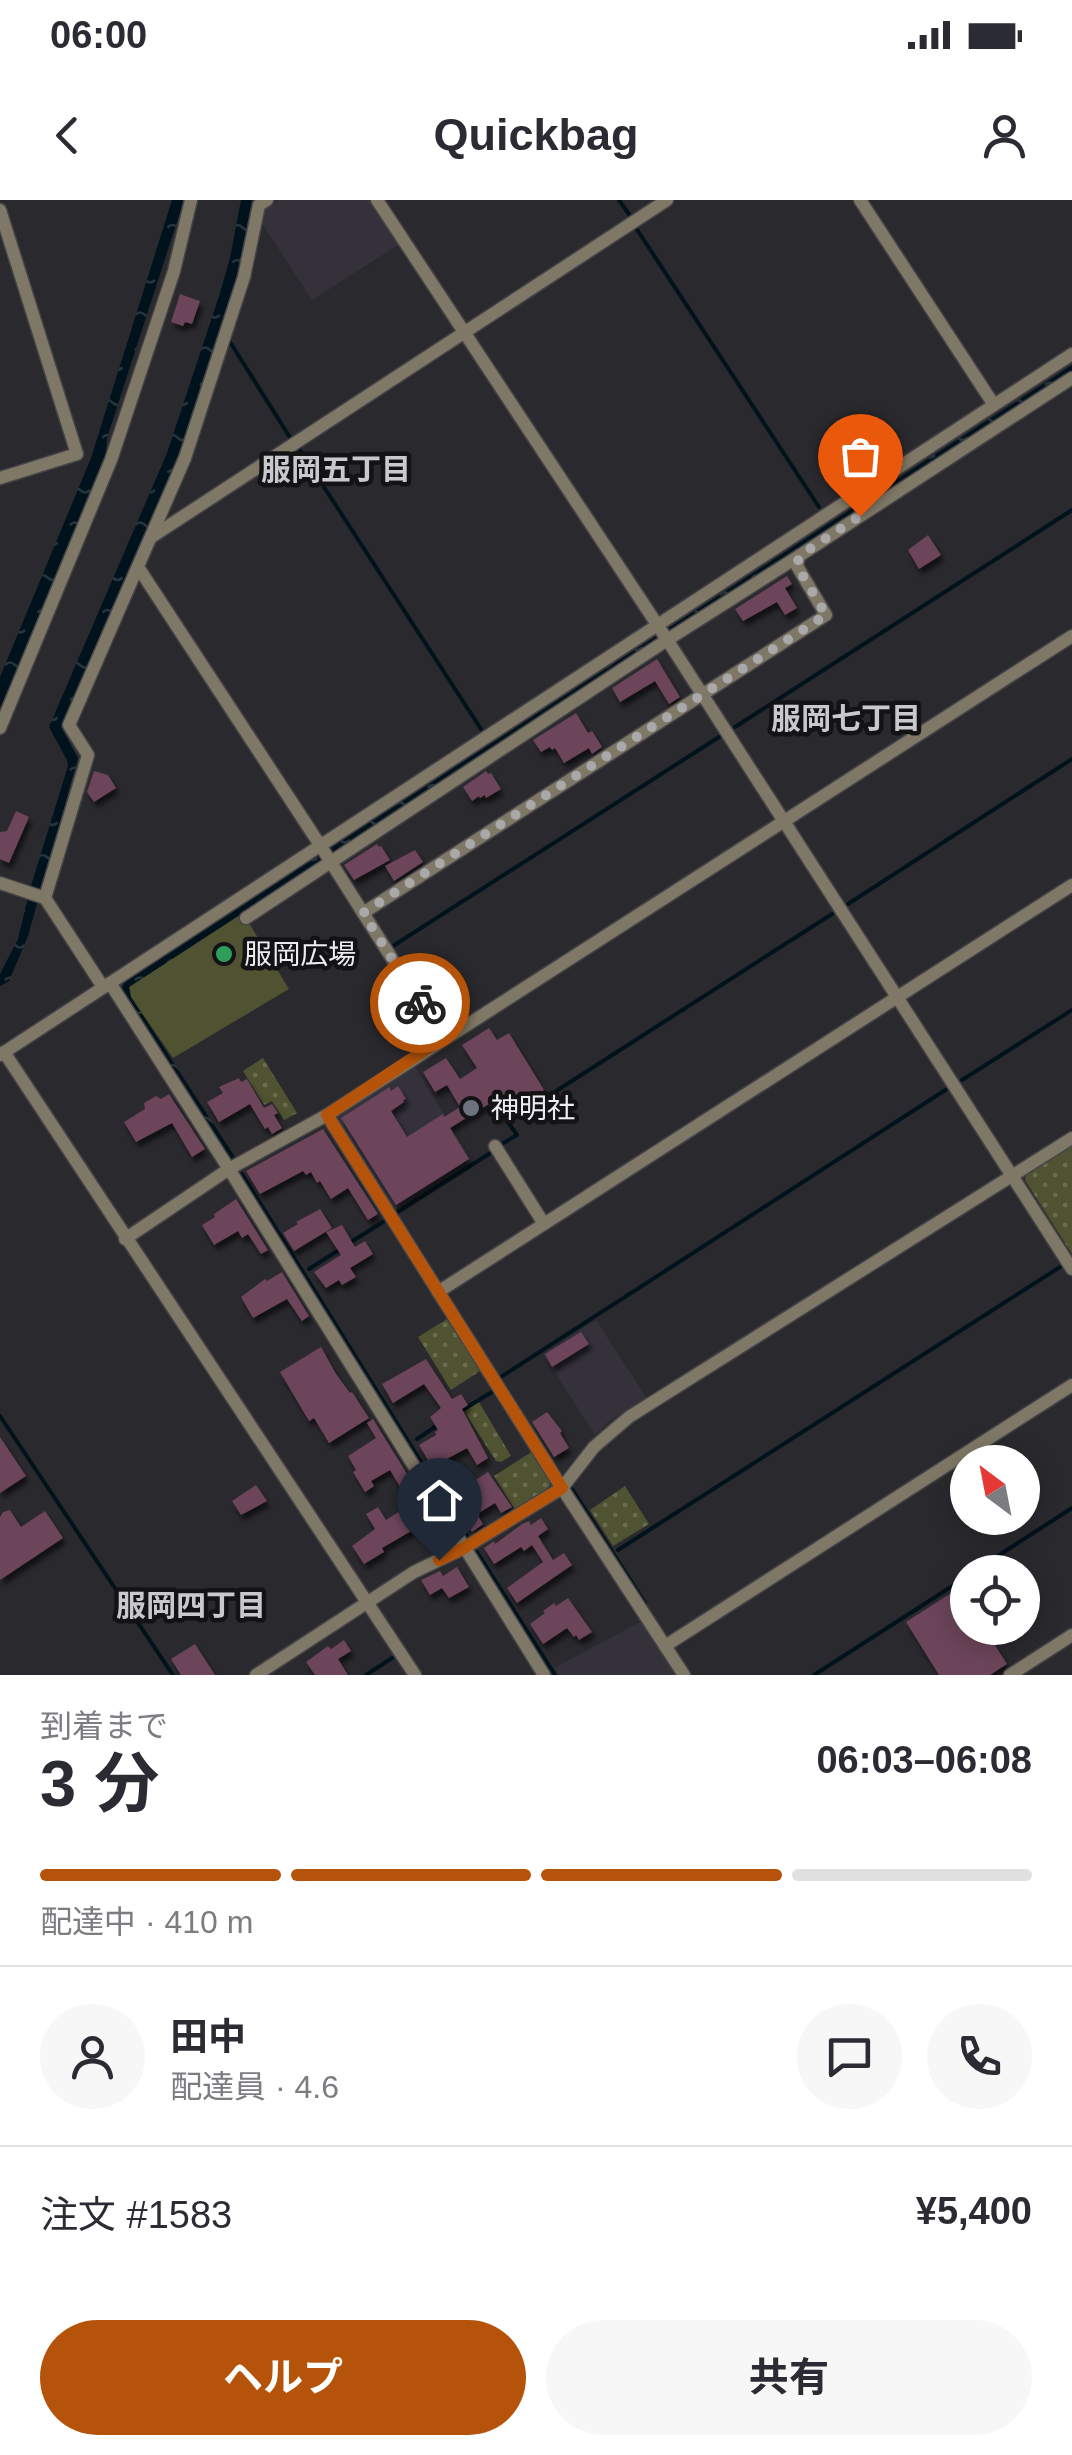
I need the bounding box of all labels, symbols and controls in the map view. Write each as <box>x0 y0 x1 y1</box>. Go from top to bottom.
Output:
text: 06:00 <box>50 14 147 56</box>
icon: back <box>40 108 95 163</box>
icon: person <box>977 108 1032 163</box>
text: Quickbag <box>433 109 639 160</box>
pin <box>818 414 903 517</box>
icon: bag <box>833 429 888 484</box>
district label: 服岡五丁目 <box>261 453 411 486</box>
district label: 服岡七丁目 <box>771 702 921 735</box>
place label: 服岡広場 <box>244 939 356 970</box>
marker: 服岡広場 <box>213 943 235 965</box>
courier <box>370 953 470 1053</box>
icon: bike <box>393 976 448 1031</box>
place label: 神明社 <box>491 1093 575 1124</box>
marker: 神明社 <box>460 1097 482 1119</box>
north arrow <box>950 1445 1040 1535</box>
map controls <box>950 1445 1040 1645</box>
pin <box>397 1458 482 1561</box>
icon: home <box>412 1473 467 1528</box>
button: locate <box>950 1555 1040 1645</box>
district label: 服岡四丁目 <box>116 1589 266 1622</box>
text: 到着まで <box>40 1708 168 1744</box>
text: 06:03–06:08 <box>816 1739 1032 1781</box>
text: 3 分 <box>40 1747 159 1820</box>
text: 配達中 · 410 m <box>40 1904 253 1940</box>
button: person <box>40 2004 145 2109</box>
button: chat <box>797 2004 902 2109</box>
button: phone <box>927 2004 1032 2109</box>
text: 田中 <box>170 2016 246 2058</box>
text: 配達員 · 4.6 <box>170 2069 339 2105</box>
text: ¥5,400 <box>916 2190 1032 2232</box>
text: 注文 #1583 <box>40 2194 232 2236</box>
button: ヘルプ <box>40 2320 526 2435</box>
button: 共有 <box>546 2320 1032 2435</box>

